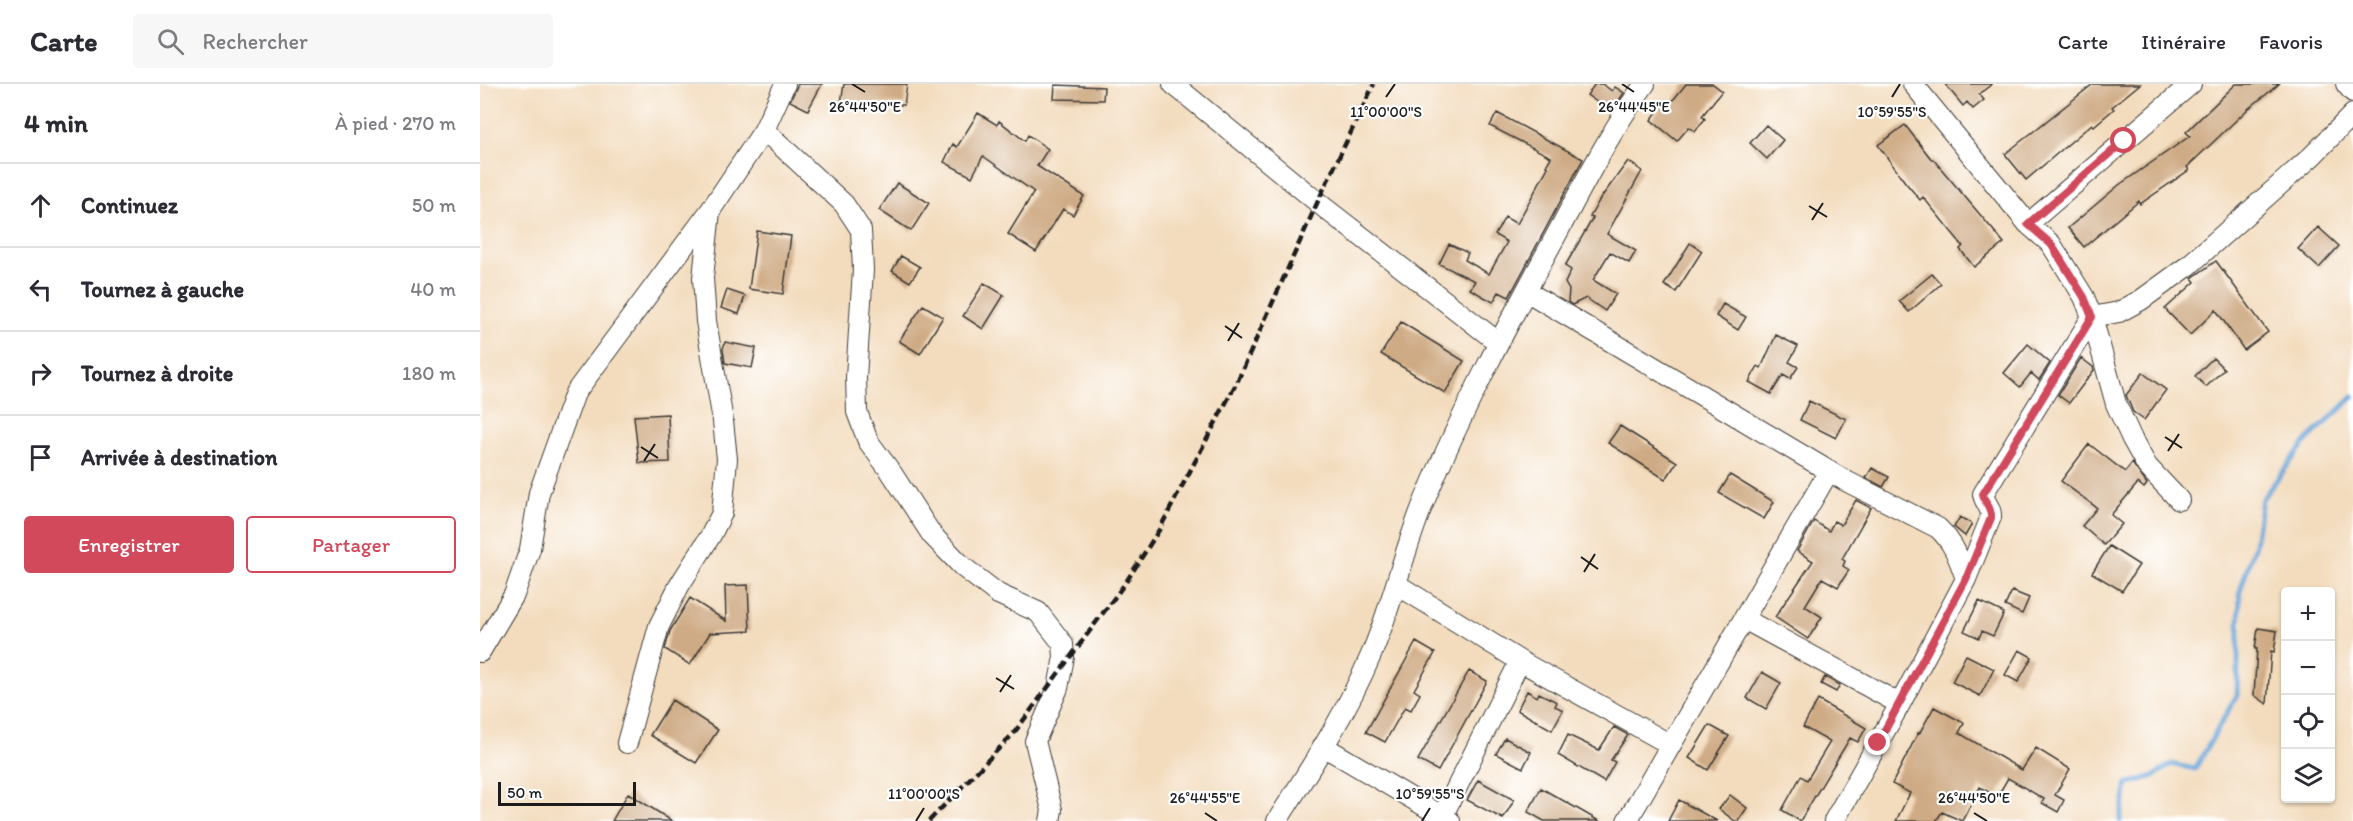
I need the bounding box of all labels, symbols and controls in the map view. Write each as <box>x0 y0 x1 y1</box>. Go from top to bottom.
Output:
search box <box>133 14 553 68</box>
text: Carte <box>30 24 97 58</box>
icon: search <box>154 25 187 58</box>
text: Rechercher <box>202 28 308 55</box>
text: Carte <box>2058 29 2108 54</box>
text: Itinéraire <box>2141 29 2226 54</box>
text: Favoris <box>2259 29 2323 54</box>
text: 26°44'50"E <box>829 98 901 116</box>
text: 26°44'45"E <box>1598 98 1670 116</box>
text: 11°00'00"S <box>1350 103 1422 121</box>
text: 10°59'55"S <box>1858 103 1926 121</box>
text: 4 min <box>24 107 88 139</box>
text: À pied · 270 m <box>335 111 456 135</box>
route start <box>2110 127 2136 153</box>
icon: ahead <box>24 189 57 222</box>
text: Continuez <box>81 192 178 219</box>
text: 50 m <box>412 193 456 217</box>
icon: left <box>24 273 57 306</box>
text: Tournez à gauche <box>81 276 244 303</box>
text: 40 m <box>410 277 456 301</box>
icon: right <box>24 357 57 390</box>
text: Tournez à droite <box>81 360 233 387</box>
text: 180 m <box>402 361 456 385</box>
icon: arrive <box>24 441 57 474</box>
text: Arrivée à destination <box>81 444 277 471</box>
button: Enregistrer <box>24 516 234 573</box>
button: Partager <box>246 516 456 573</box>
map controls <box>2281 587 2335 803</box>
button: + <box>2281 587 2335 641</box>
button: − <box>2281 641 2335 695</box>
button: locate <box>2281 695 2335 749</box>
route end <box>1864 729 1890 755</box>
button: layers <box>2281 749 2335 803</box>
scale bar <box>498 779 636 806</box>
text: 50 m <box>507 783 542 802</box>
text: 11°00'00"S <box>888 785 960 803</box>
text: 10°59'55"S <box>1396 785 1464 803</box>
text: 26°44'55"E <box>1170 789 1240 807</box>
text: 26°44'50"E <box>1938 789 2010 807</box>

